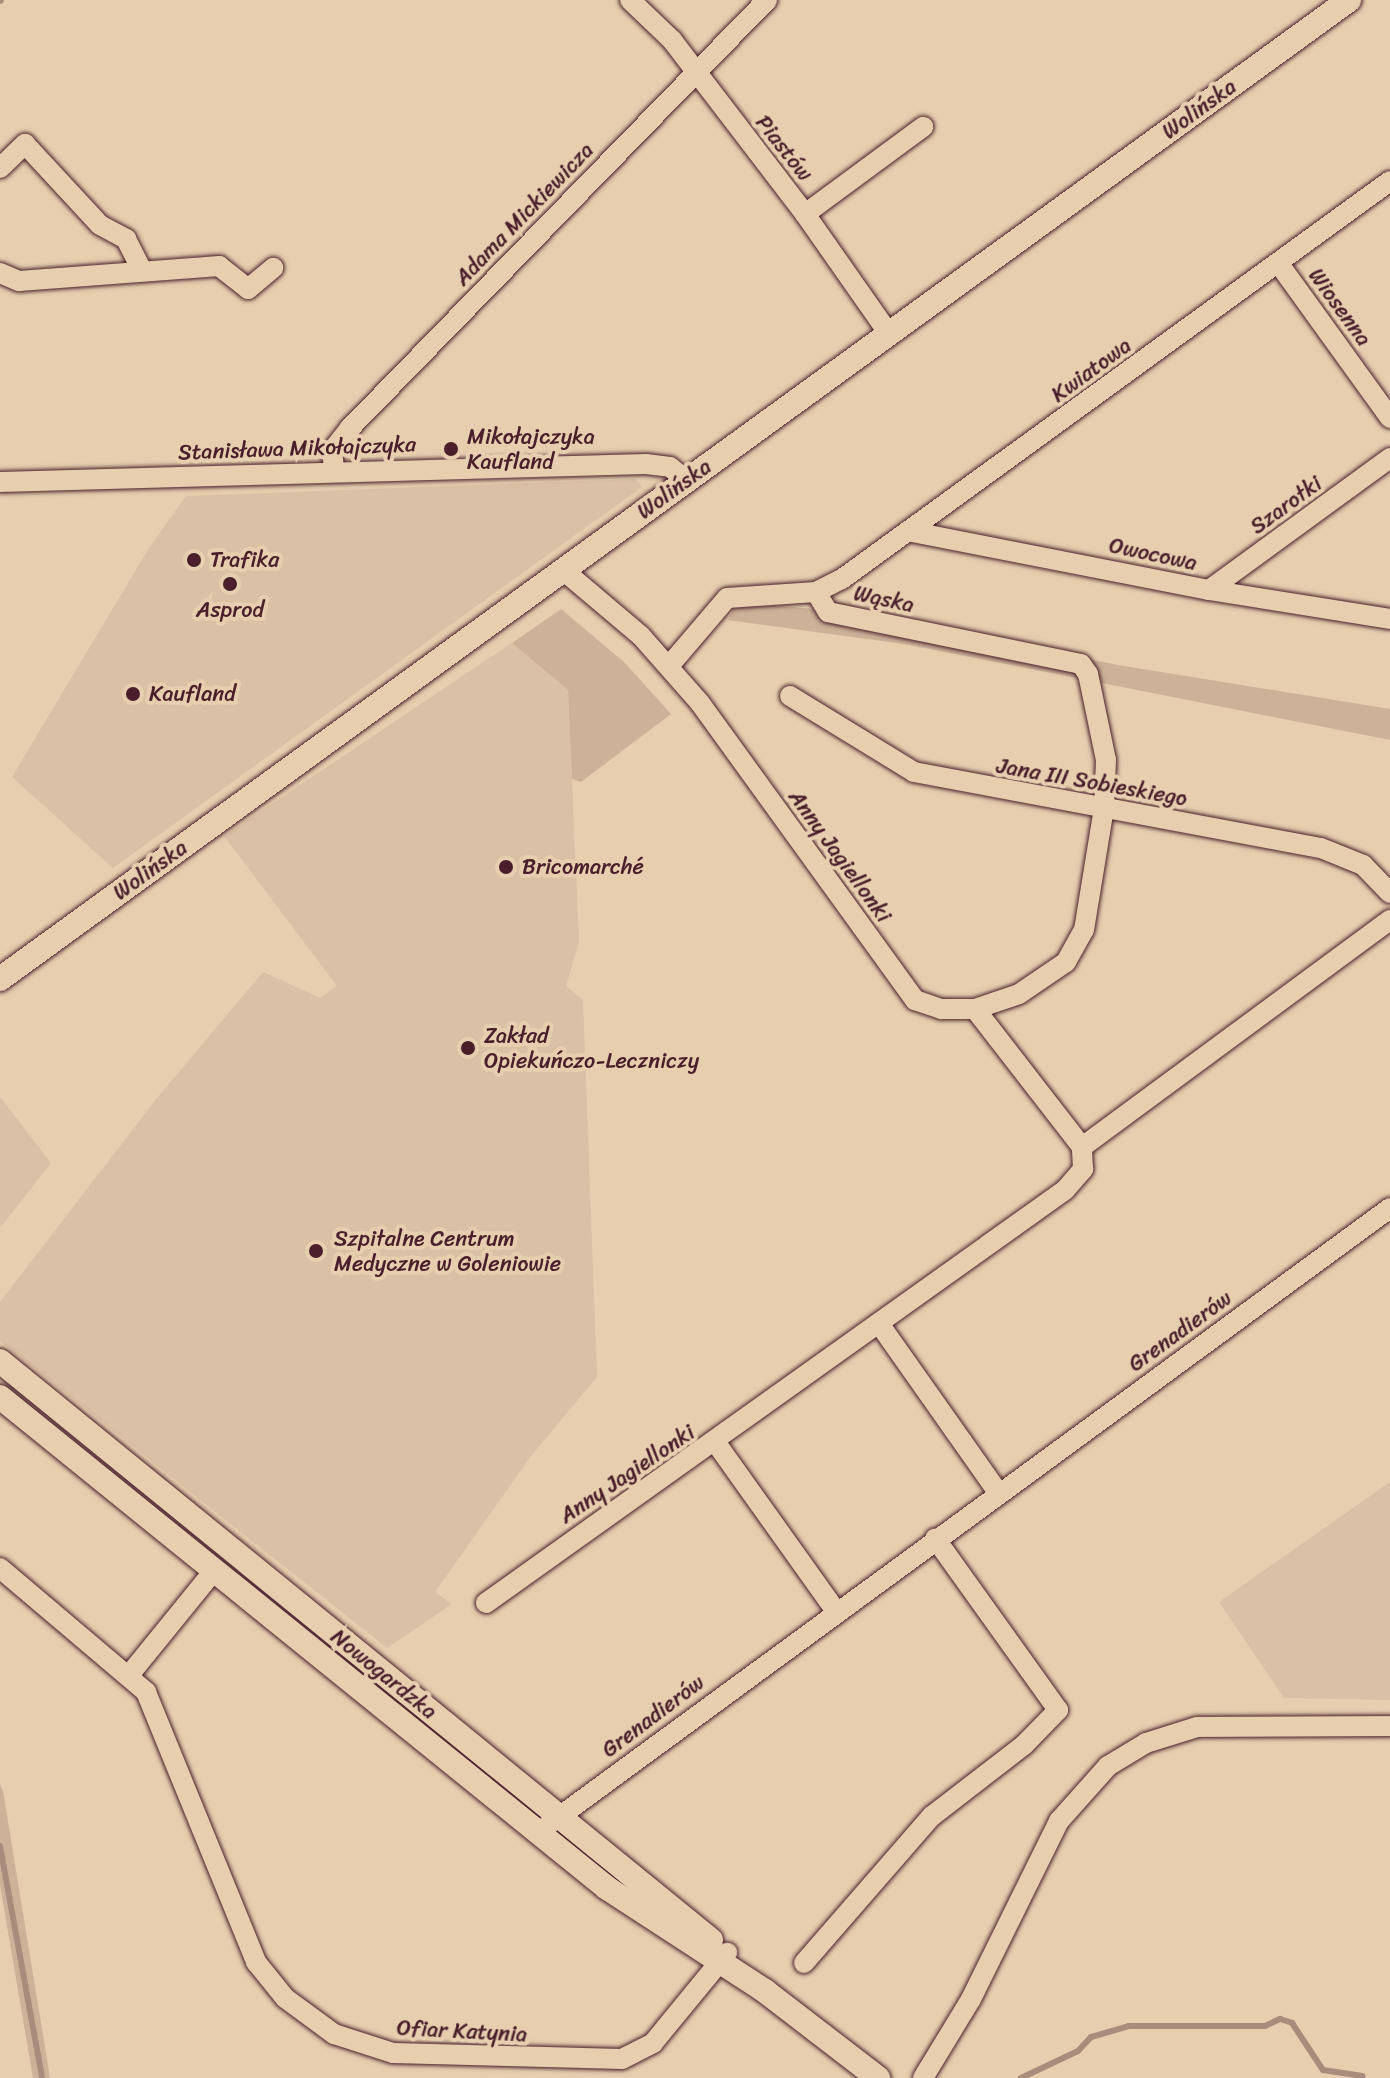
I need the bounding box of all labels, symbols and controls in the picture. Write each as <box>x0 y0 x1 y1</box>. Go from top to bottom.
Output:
street label: Wolińska <box>1157 73 1241 145</box>
street label: Piastów <box>750 110 818 186</box>
street label: Adama Mickiewicza <box>449 137 599 291</box>
street label: Wiosenna <box>1303 263 1377 351</box>
street label: Kwiatowa <box>1046 332 1136 408</box>
place label: Mikołajczyka Kaufland <box>467 423 595 474</box>
street label: Stanisława Mikołajczyka <box>177 431 417 465</box>
marker: Mikołajczyka Kaufland <box>442 440 460 458</box>
street label: Wolińska <box>632 453 716 525</box>
street label: Szarotki <box>1245 470 1327 540</box>
street label: Owocowa <box>1107 532 1199 576</box>
place label: Trafika <box>210 547 279 573</box>
marker: Trafika <box>185 551 203 569</box>
marker: Asprod <box>221 575 239 593</box>
street label: Wąska <box>851 580 917 618</box>
place label: Asprod <box>196 597 264 623</box>
place label: Kaufland <box>149 681 236 707</box>
marker: Kaufland <box>124 685 142 703</box>
street label: Jana III Sobieskiego <box>995 752 1189 812</box>
street label: Anny Jagiellonki <box>783 784 897 928</box>
street label: Wolińska <box>108 834 192 906</box>
place label: Bricomarché <box>522 854 644 880</box>
marker: Bricomarché <box>497 858 515 876</box>
place label: Zakład Opiekuńczo-Leczniczy <box>484 1022 699 1074</box>
marker: Zakład Opiekuńczo-Leczniczy <box>459 1039 477 1057</box>
place label: Szpitalne Centrum Medyczne w Goleniowie <box>334 1225 561 1276</box>
marker: Szpitalne Centrum Medyczne w Goleniowie <box>305 1240 327 1262</box>
street label: Grenadierów <box>1123 1285 1237 1377</box>
street label: Anny Jagiellonki <box>554 1419 700 1529</box>
street label: Nowogardzka <box>326 1623 442 1725</box>
street label: Grenadierów <box>597 1669 709 1763</box>
street label: Ofiar Katynia <box>396 2014 528 2048</box>

